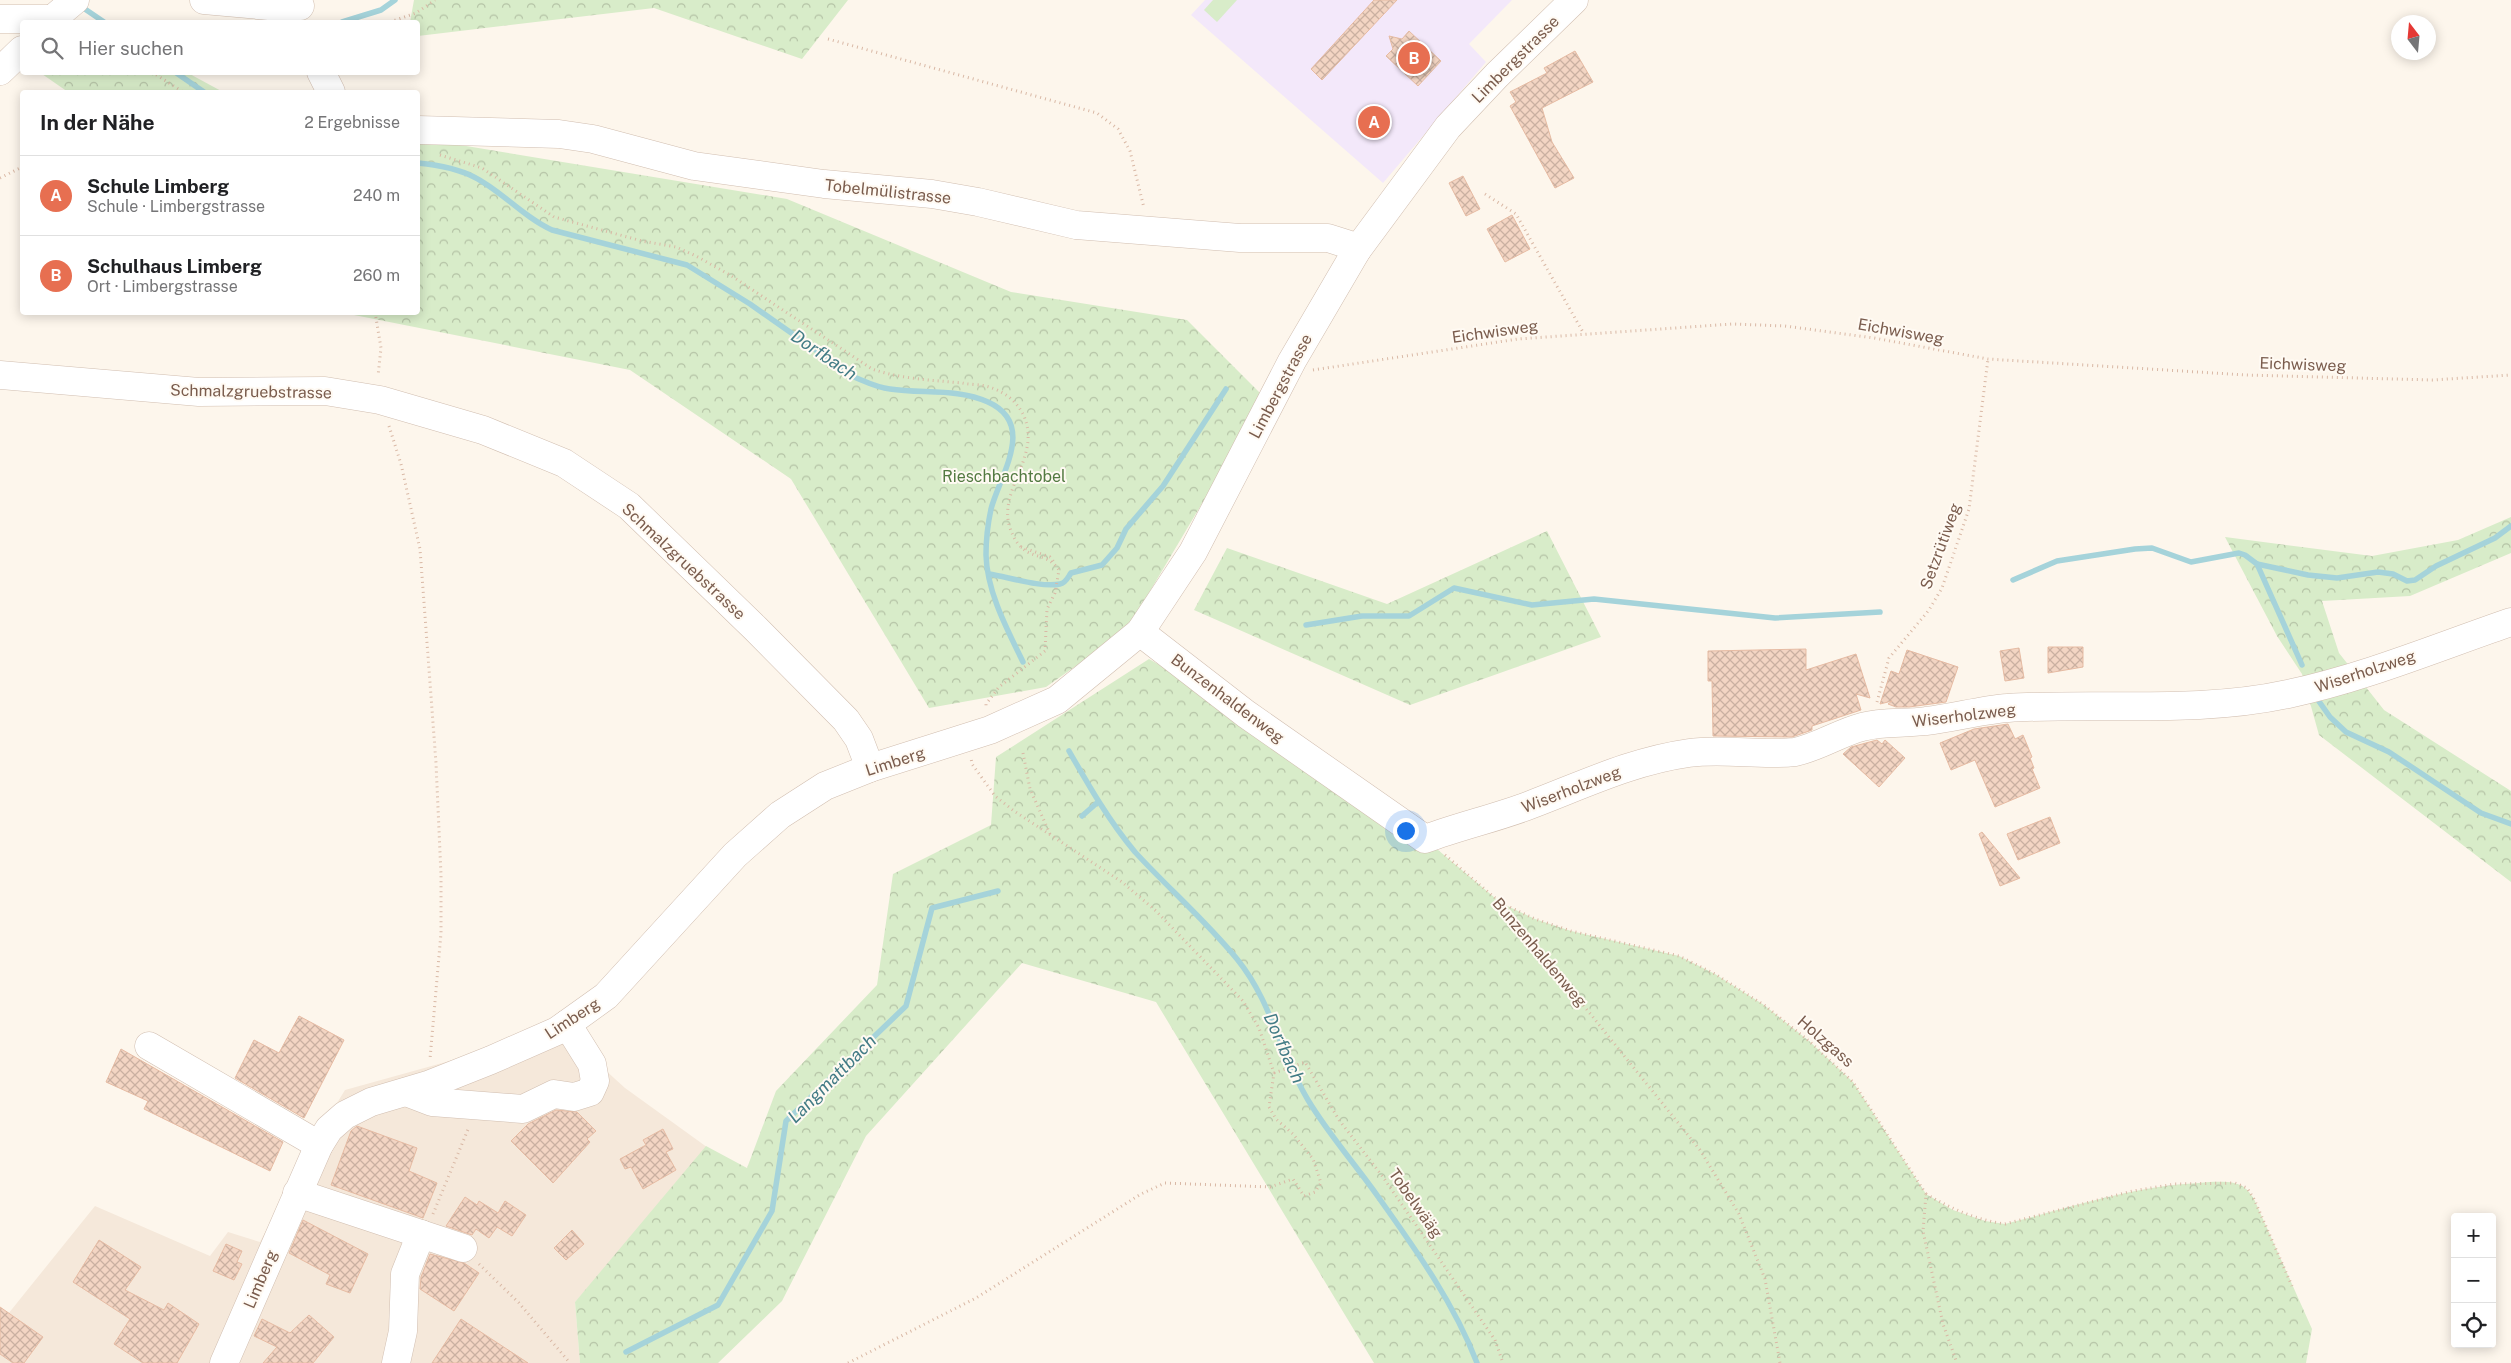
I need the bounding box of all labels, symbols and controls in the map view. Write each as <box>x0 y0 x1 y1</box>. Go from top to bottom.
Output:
street label: Limbergstrasse <box>1468 12 1563 107</box>
north arrow <box>2391 15 2436 60</box>
search box <box>20 20 420 75</box>
icon: search <box>38 34 66 62</box>
text: Hier suchen <box>78 37 184 59</box>
pin: B <box>1398 39 1430 77</box>
pin: A <box>1358 103 1390 141</box>
text: In der Nähe <box>40 110 155 135</box>
text: 2 Ergebnisse <box>304 113 400 132</box>
text: Schule Limberg <box>87 175 229 197</box>
street label: Tobelmülistrasse <box>824 175 952 208</box>
text: A <box>50 186 62 205</box>
text: 240 m <box>353 186 400 205</box>
text: Schule · Limbergstrasse <box>87 197 265 216</box>
text: Schulhaus Limberg <box>87 255 262 277</box>
text: B <box>51 266 61 285</box>
text: 260 m <box>353 266 400 285</box>
text: Ort · Limbergstrasse <box>87 277 238 296</box>
street label: Eichwisweg <box>1856 315 1945 348</box>
street label: Eichwisweg <box>1451 316 1540 347</box>
water label: Dorfbach <box>787 325 861 384</box>
street label: Limbergstrasse <box>1245 331 1316 442</box>
street label: Eichwisweg <box>2259 353 2347 376</box>
street label: Schmalzgruebstrasse <box>170 381 332 402</box>
park label: Rieschbachtobel <box>942 467 1066 486</box>
street label: Schmalzgruebstrasse <box>618 499 749 624</box>
street label: Setzrütiweg <box>1916 500 1965 592</box>
street label: Wiserholzweg <box>2312 646 2418 697</box>
street label: Bunzenhaldenweg <box>1167 650 1288 747</box>
street label: Wiserholzweg <box>1911 700 2017 731</box>
street label: Limberg <box>863 743 927 780</box>
street label: Wiserholzweg <box>1519 762 1623 817</box>
your location <box>1393 818 1419 844</box>
street label: Bunzenhaldenweg <box>1488 894 1591 1011</box>
street label: Limberg <box>541 994 603 1043</box>
water label: Dorfbach <box>1260 1009 1309 1086</box>
street label: Holzgass <box>1794 1012 1858 1071</box>
water label: Langmattbach <box>783 1030 880 1127</box>
street label: Tobelwääg <box>1385 1165 1446 1242</box>
map controls <box>2451 1213 2496 1348</box>
button: + <box>2451 1213 2496 1258</box>
street label: Limberg <box>240 1247 281 1311</box>
button: − <box>2451 1258 2496 1303</box>
button: locate <box>2451 1303 2496 1348</box>

